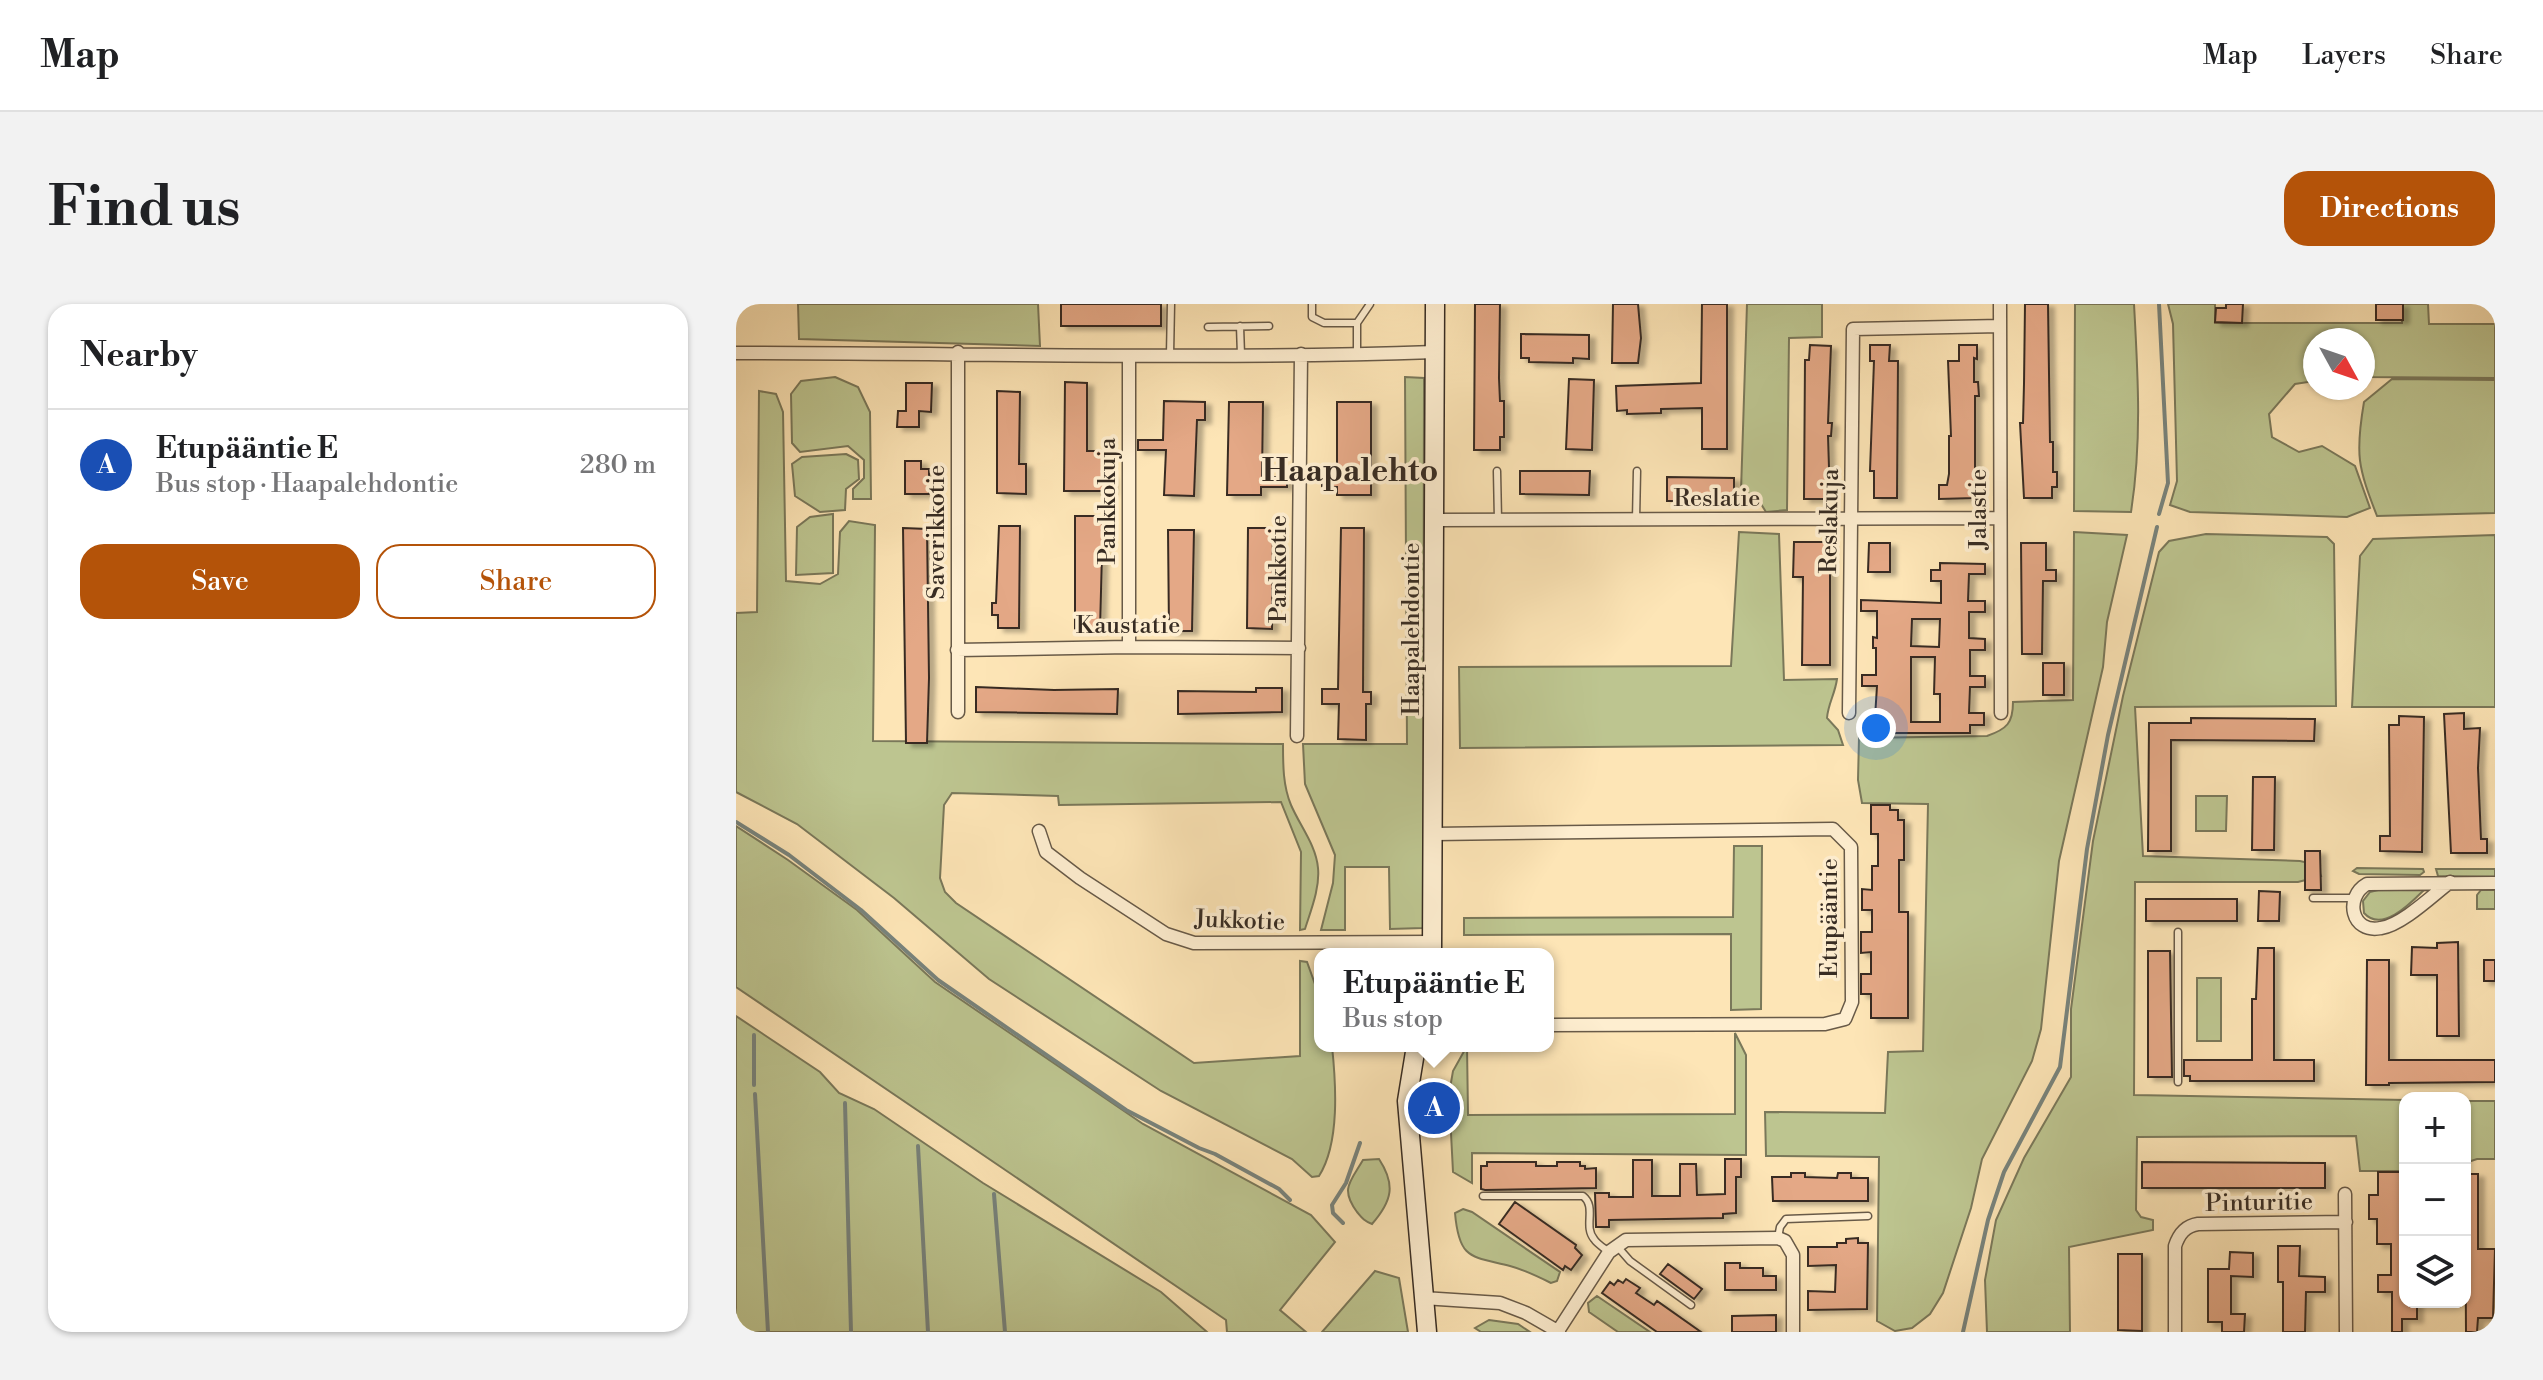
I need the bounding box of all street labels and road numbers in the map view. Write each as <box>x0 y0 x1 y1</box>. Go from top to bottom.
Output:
street label: Pankkokuja <box>1093 437 1123 564</box>
street label: Saverikkotie <box>922 465 952 599</box>
street label: Reslakuja <box>1814 467 1846 574</box>
street label: Jalastie <box>1964 469 1994 550</box>
street label: Reslatie <box>1674 484 1760 514</box>
street label: Pankkotie <box>1264 515 1294 623</box>
street label: Haapalehdontie <box>1397 542 1427 716</box>
street label: Kaustatie <box>1076 611 1180 641</box>
street label: Etupääntie <box>1815 858 1845 978</box>
street label: Jukkotie <box>1193 904 1286 938</box>
street label: Pinturitie <box>2205 1187 2313 1219</box>

